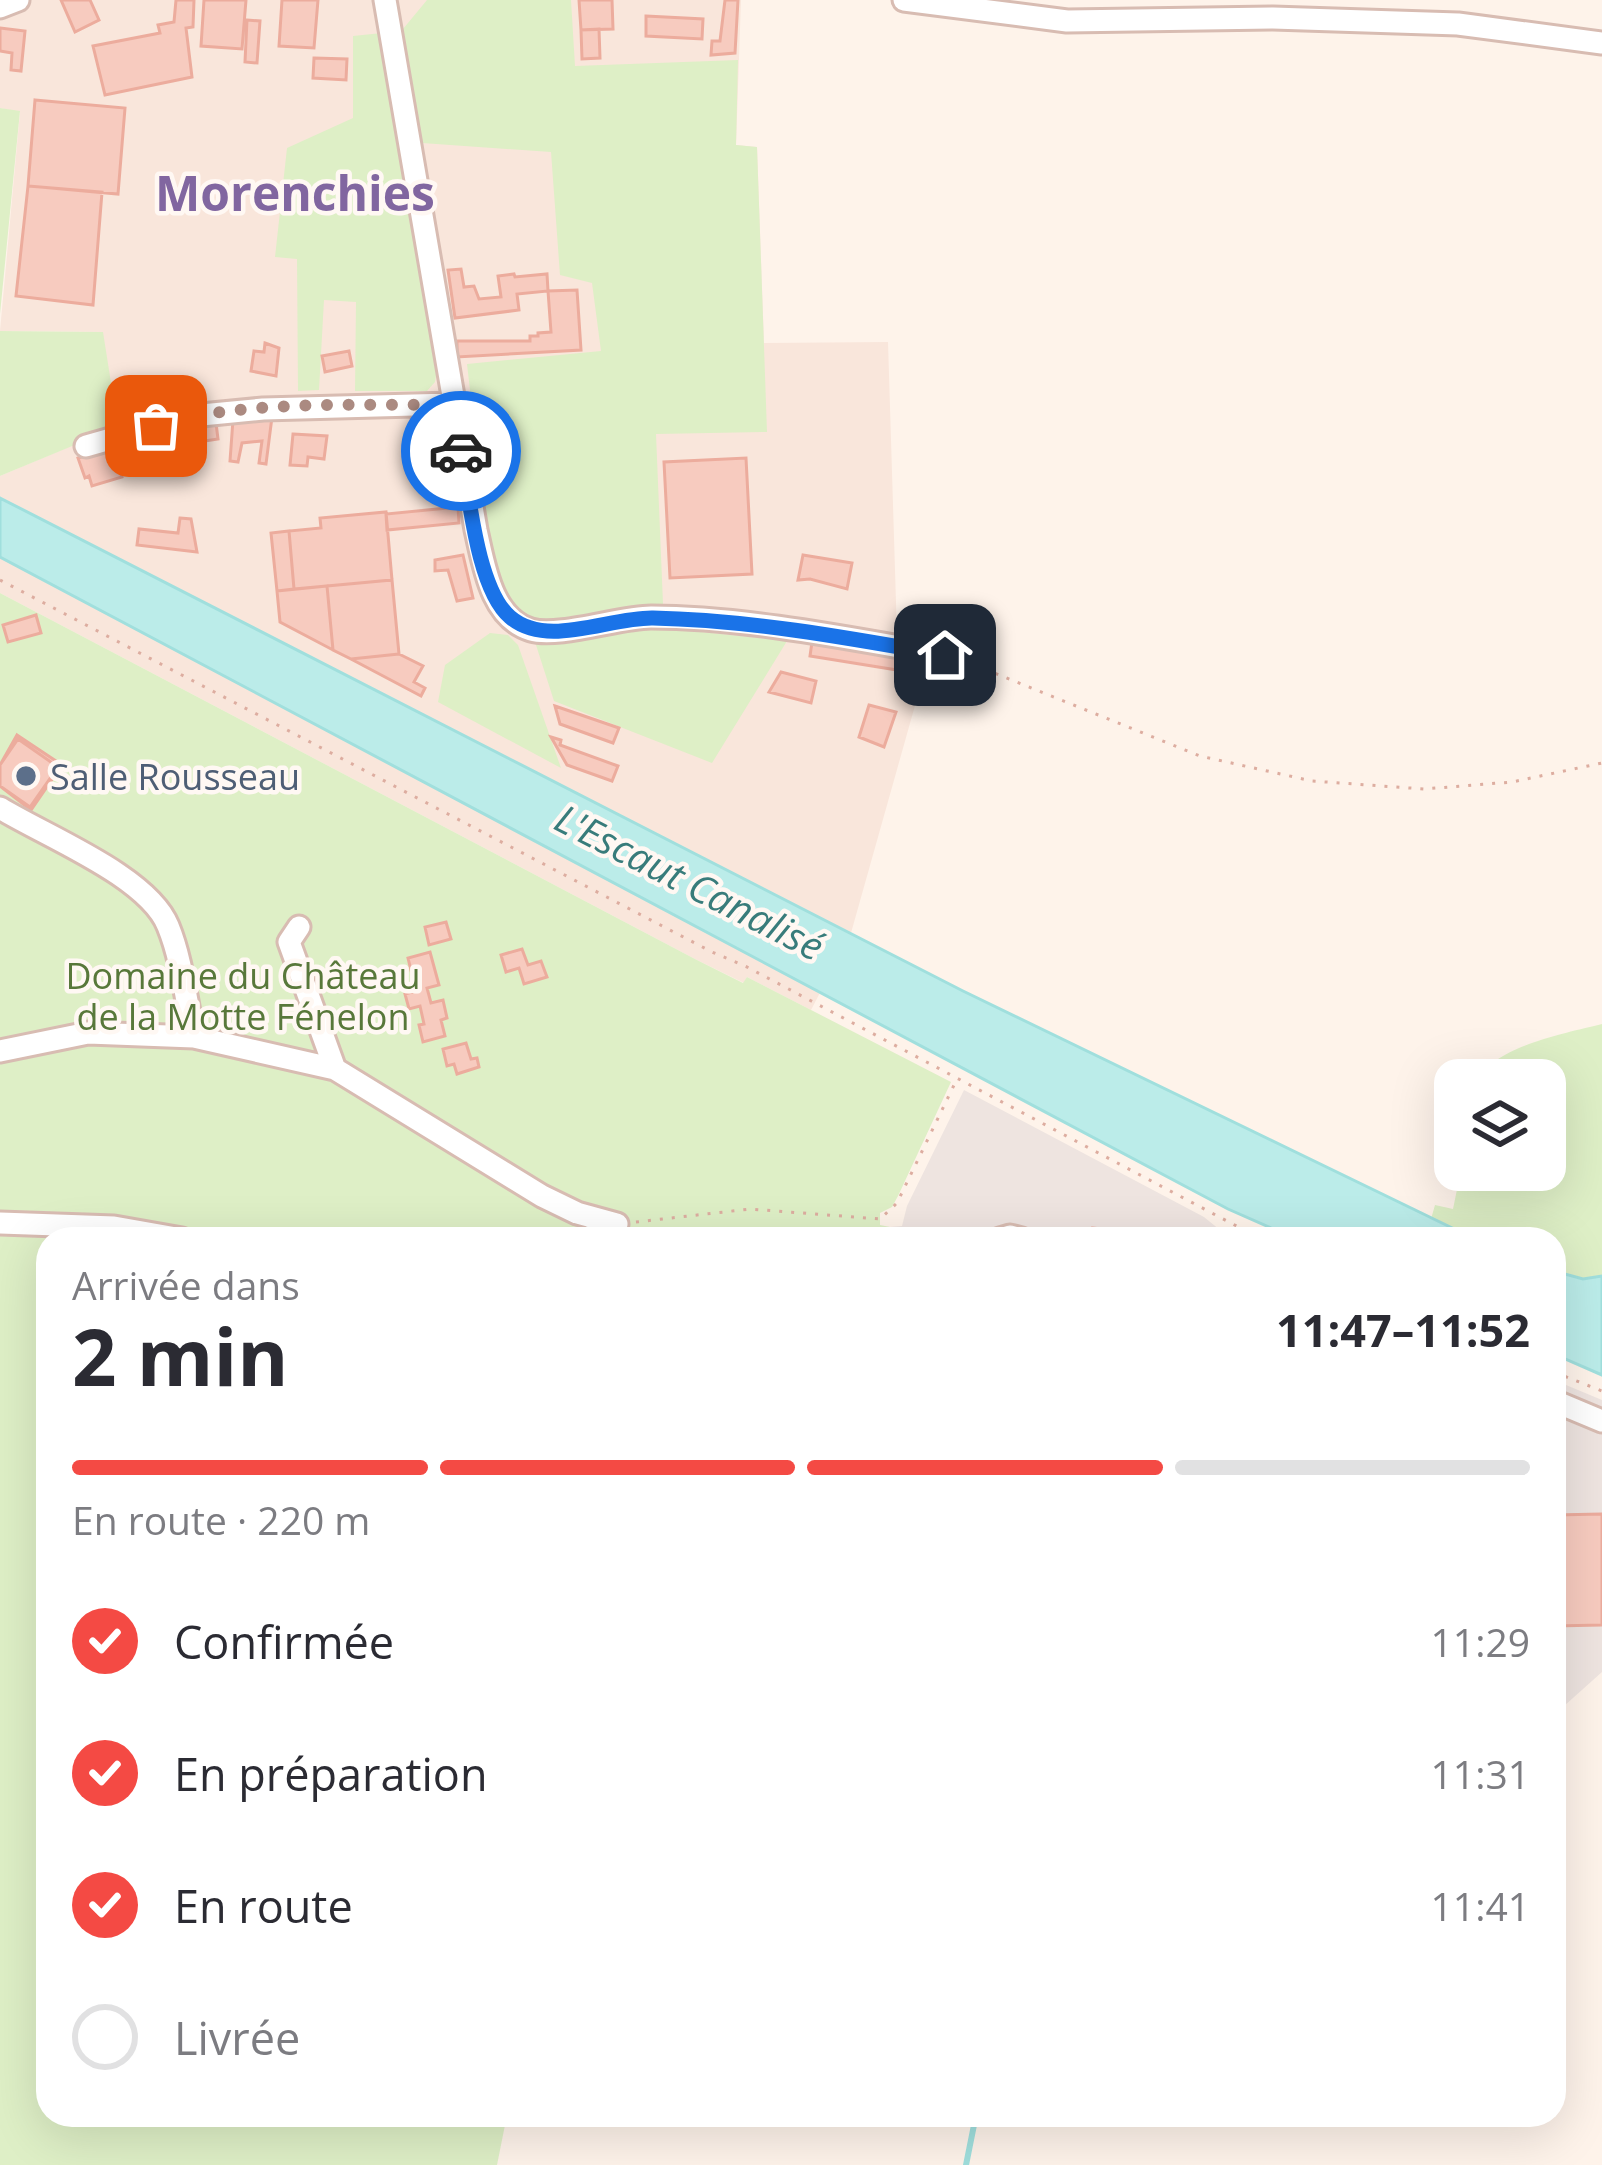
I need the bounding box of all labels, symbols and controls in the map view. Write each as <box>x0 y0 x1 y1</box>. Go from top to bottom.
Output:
district label: Morenchies <box>155 160 435 225</box>
pin <box>105 375 207 477</box>
courier <box>401 391 521 511</box>
icon: bag <box>123 393 189 459</box>
icon: car <box>428 418 494 484</box>
pin <box>894 604 996 706</box>
icon: home <box>912 622 978 688</box>
place label: Salle Rousseau <box>50 752 300 801</box>
marker: Salle Rousseau <box>13 763 39 789</box>
water label: L'Escaut Canalisé <box>547 791 833 971</box>
park label: Domaine du Château de la Motte Fénelon <box>65 951 421 1041</box>
map controls <box>1434 1059 1566 1191</box>
button: layers <box>1434 1059 1566 1191</box>
text: Arrivée dans <box>72 1258 300 1311</box>
text: 11:47–11:52 <box>1276 1299 1530 1360</box>
text: 2 min <box>72 1303 289 1409</box>
text: En route · 220 m <box>72 1493 370 1546</box>
icon: check <box>72 1608 138 1674</box>
text: Confirmée <box>174 1611 394 1672</box>
text: 11:29 <box>1431 1615 1530 1668</box>
icon: check <box>72 1740 138 1806</box>
text: En préparation <box>174 1743 487 1804</box>
text: 11:31 <box>1431 1747 1530 1800</box>
icon: check <box>72 1872 138 1938</box>
text: En route <box>174 1875 353 1936</box>
text: 11:41 <box>1431 1879 1530 1932</box>
text: Livrée <box>174 2007 300 2068</box>

